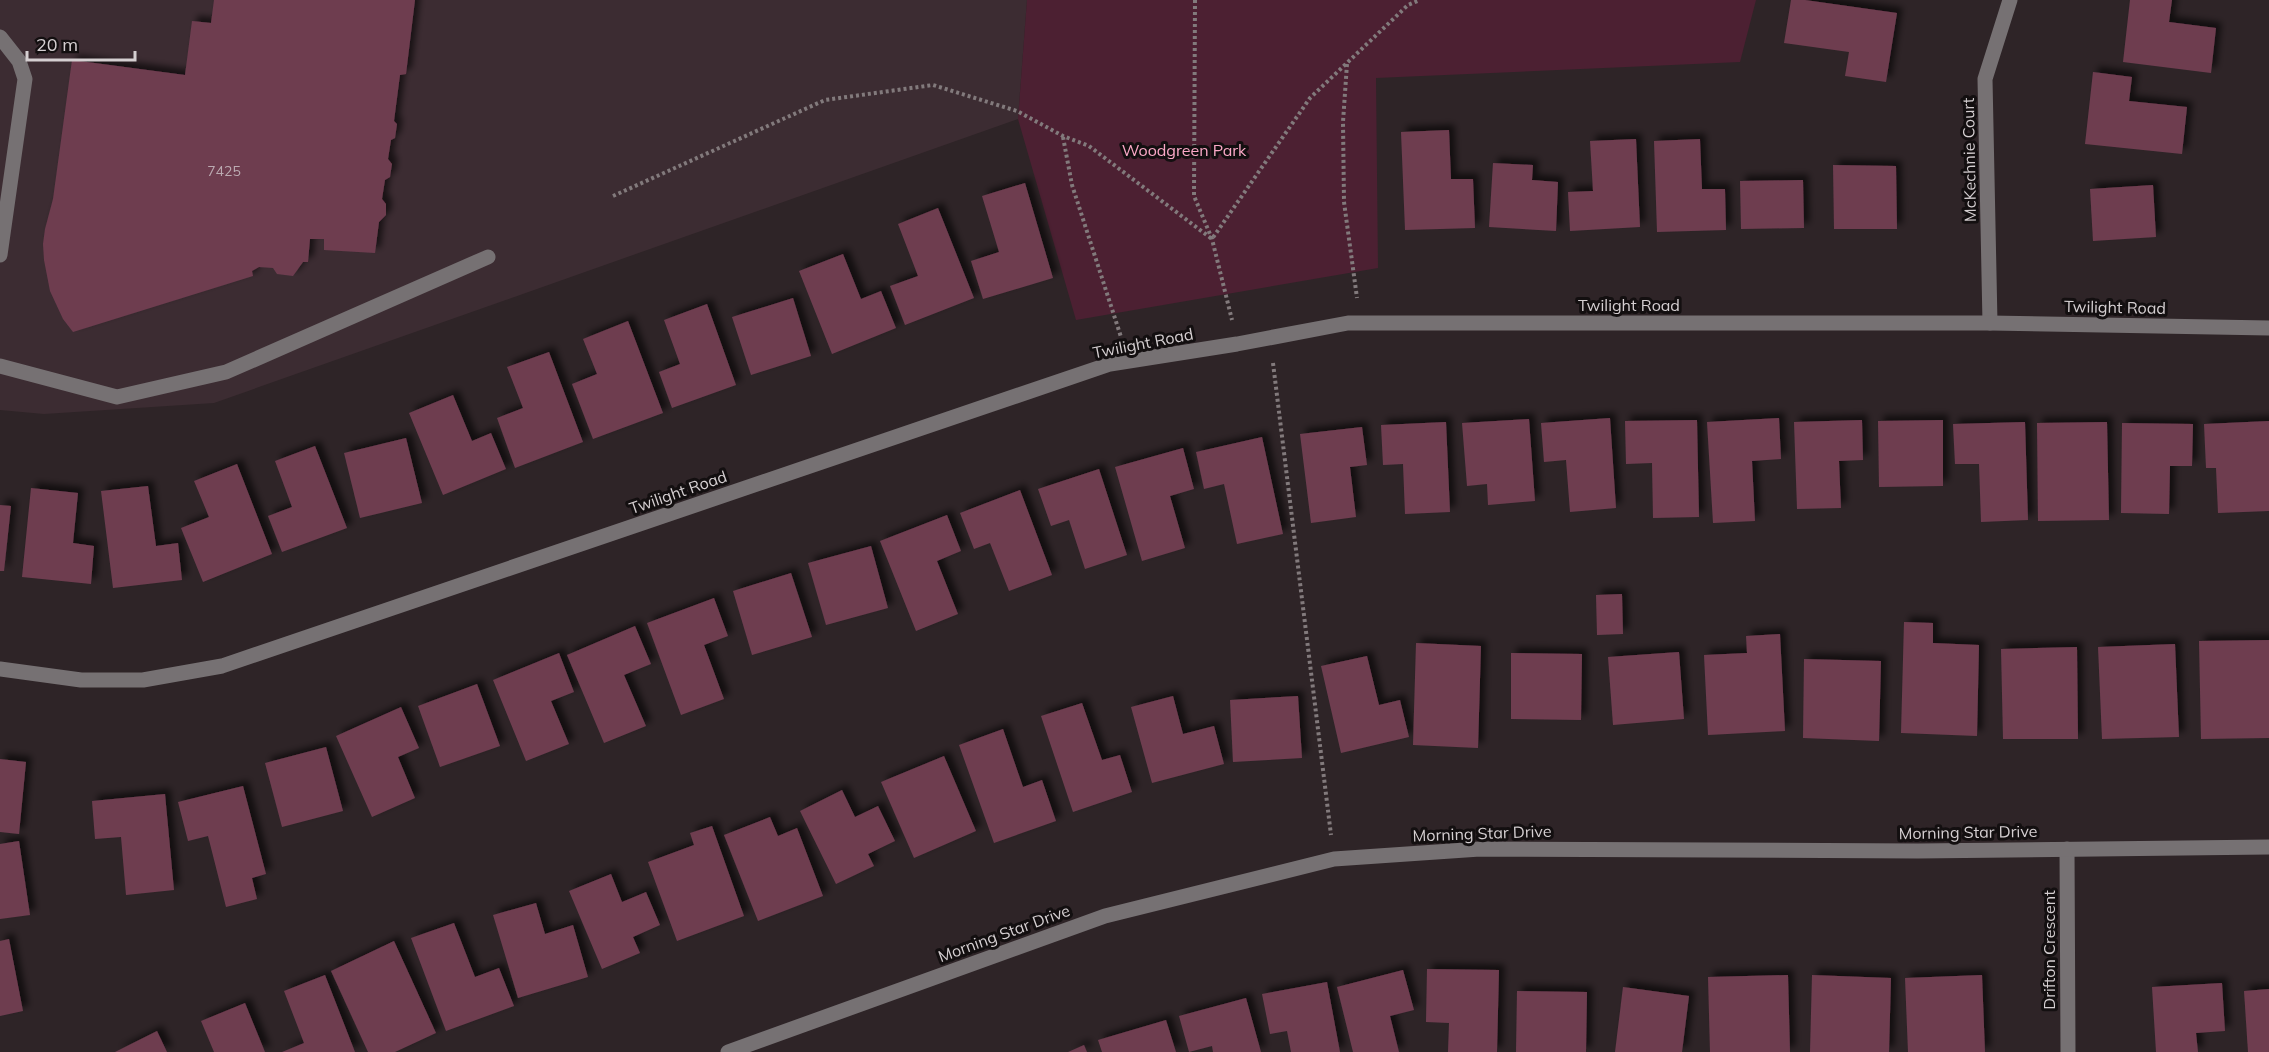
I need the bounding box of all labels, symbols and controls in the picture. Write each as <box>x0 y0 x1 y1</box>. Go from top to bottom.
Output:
scale bar <box>27 24 135 62</box>
text: 20 m <box>36 33 78 56</box>
street label: McKechnie Court <box>1958 97 1980 222</box>
park label: Woodgreen Park <box>1122 140 1247 160</box>
house number: 7425 <box>207 162 241 180</box>
street label: Twilight Road <box>1578 295 1680 315</box>
street label: Twilight Road <box>2064 296 2166 318</box>
street label: Twilight Road <box>1091 323 1195 363</box>
street label: Twilight Road <box>627 466 729 518</box>
street label: Morning Star Drive <box>1412 821 1552 845</box>
street label: Morning Star Drive <box>1898 821 2038 843</box>
street label: Drifton Crescent <box>2039 890 2059 1010</box>
street label: Morning Star Drive <box>935 900 1073 966</box>

